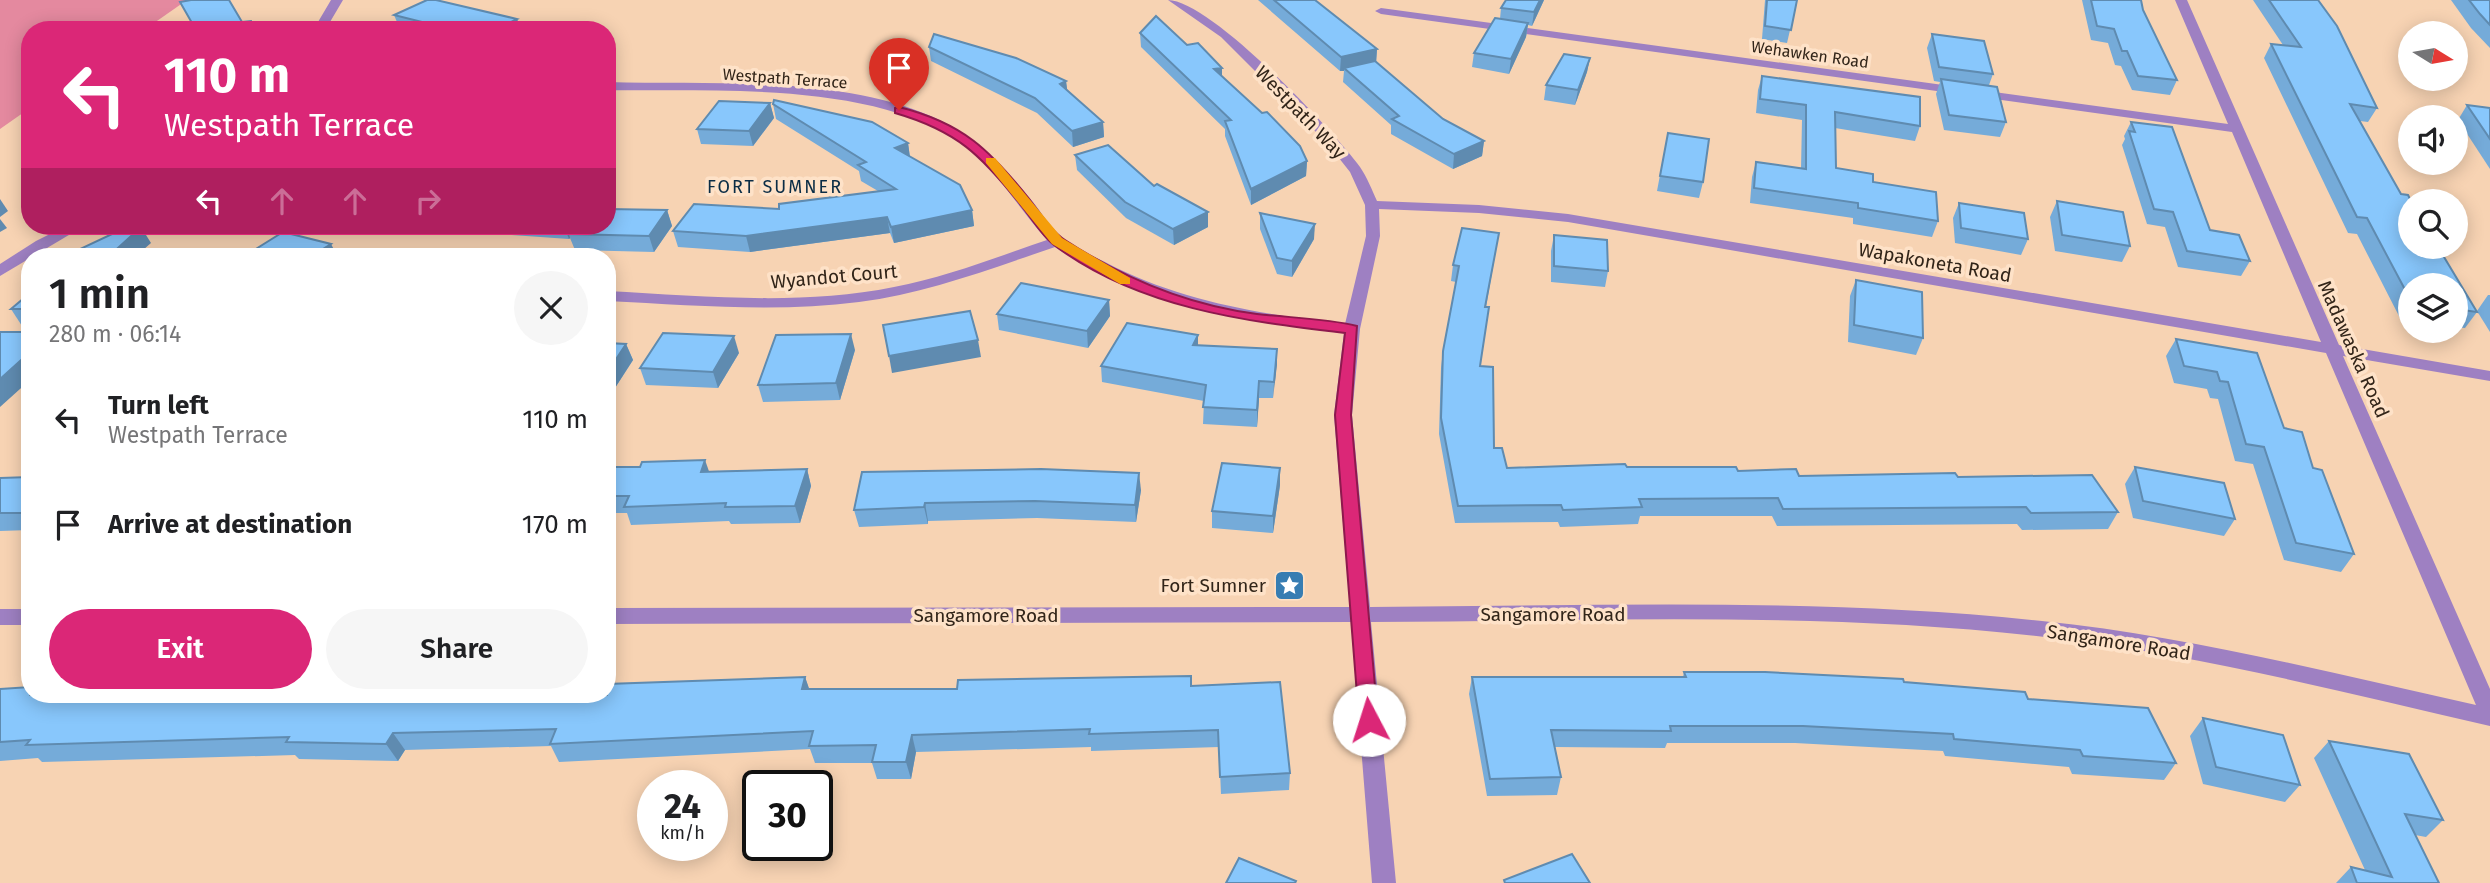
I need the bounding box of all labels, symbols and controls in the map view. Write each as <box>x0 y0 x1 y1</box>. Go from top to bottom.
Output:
north arrow <box>2398 21 2468 91</box>
map controls <box>2398 21 2468 343</box>
street label: Wehawken Road <box>1750 37 1870 72</box>
pin <box>869 38 929 110</box>
text: 110 m <box>164 46 290 105</box>
icon: left <box>49 49 140 140</box>
icon: arrive <box>880 49 918 87</box>
street label: Westpath Way <box>1250 61 1351 164</box>
street label: Westpath Terrace <box>722 65 848 92</box>
button: sound <box>2398 105 2468 175</box>
text: Westpath Terrace <box>164 106 414 144</box>
district label: FORT SUMNER <box>707 176 843 198</box>
icon: left <box>190 182 228 220</box>
icon: ahead <box>263 182 301 220</box>
icon: ahead <box>336 182 374 220</box>
icon: right <box>409 182 447 220</box>
button: search <box>2398 189 2468 259</box>
street label: Wapakoneta Road <box>1857 238 2013 287</box>
street label: Wyandot Court <box>770 259 899 293</box>
text: 1 min <box>49 269 150 319</box>
button: close <box>514 271 588 345</box>
button: layers <box>2398 273 2468 343</box>
street label: Madawaska Road <box>2313 277 2394 421</box>
text: 280 m · 06:14 <box>49 320 181 348</box>
text: Turn left <box>108 390 209 421</box>
icon: left <box>49 401 87 439</box>
text: 110 m <box>522 404 588 435</box>
text: Westpath Terrace <box>108 421 288 449</box>
icon: arrive <box>49 506 87 544</box>
text: Arrive at destination <box>108 509 352 540</box>
text: 170 m <box>522 509 588 540</box>
place icon: Fort Sumner <box>1272 568 1306 602</box>
place label: Fort Sumner <box>1160 574 1267 597</box>
street label: Sangamore Road <box>1480 603 1626 626</box>
street label: Sangamore Road <box>913 604 1059 627</box>
button: Exit <box>49 609 312 689</box>
button: Share <box>326 609 588 689</box>
street label: Sangamore Road <box>2045 620 2192 665</box>
position arrow <box>1332 683 1406 757</box>
speed limit sign: 30 <box>742 770 833 861</box>
text: 24 <box>664 785 701 827</box>
text: km/h <box>660 822 705 844</box>

